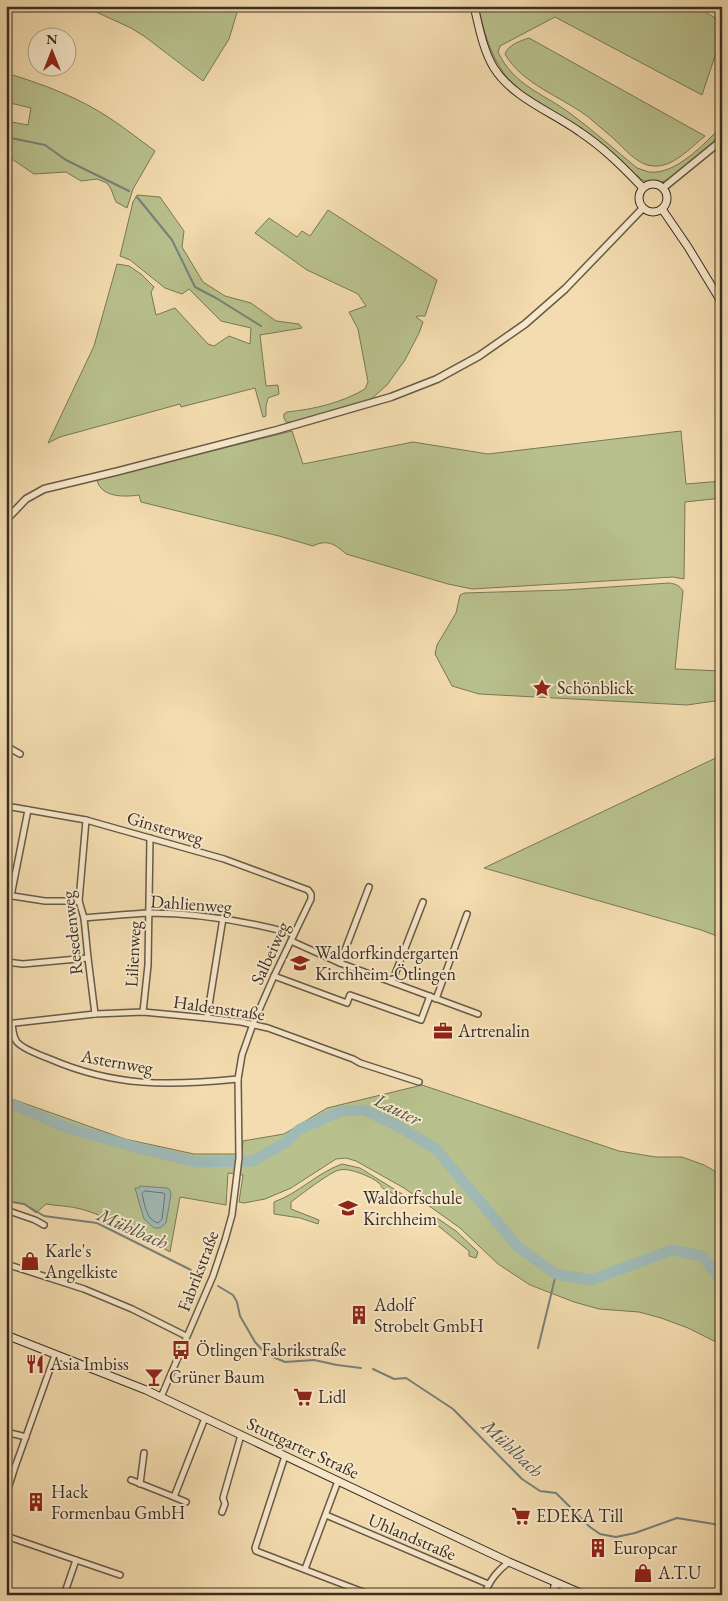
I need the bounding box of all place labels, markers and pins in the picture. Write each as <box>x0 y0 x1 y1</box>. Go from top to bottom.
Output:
place label: Schönblick <box>557 676 634 699</box>
place icon: Schönblick <box>531 677 553 699</box>
place label: Waldorfkindergarten Kirchheim-Ötlingen <box>315 941 459 985</box>
school or university icon: Waldorfkindergarten Kirchheim-Ötlingen <box>289 952 311 974</box>
place label: Artrenalin <box>457 1019 531 1042</box>
office icon: Artrenalin <box>432 1020 454 1042</box>
place label: Waldorfschule Kirchheim <box>363 1186 462 1230</box>
school or university icon: Waldorfschule Kirchheim <box>337 1197 359 1219</box>
place label: Karle's Angelkiste <box>44 1239 117 1283</box>
shop icon: Karle's Angelkiste <box>19 1250 41 1272</box>
place label: Adolf Strobelt GmbH <box>373 1293 484 1337</box>
building icon: Adolf Strobelt GmbH <box>348 1304 370 1326</box>
place label: Ötlingen Fabrikstraße <box>196 1338 346 1361</box>
bus stop icon: Ötlingen Fabrikstraße <box>170 1339 192 1361</box>
place label: Asia Imbiss <box>49 1352 129 1375</box>
restaurant icon: Asia Imbiss <box>24 1353 46 1375</box>
place label: Grüner Baum <box>169 1365 265 1388</box>
bar icon: Grüner Baum <box>143 1366 165 1388</box>
place label: Lidl <box>318 1385 346 1408</box>
supermarket icon: Lidl <box>292 1386 314 1408</box>
place label: Hack Formenbau GmbH <box>51 1480 185 1524</box>
building icon: Hack Formenbau GmbH <box>25 1491 47 1513</box>
place label: EDEKA Till <box>536 1504 623 1527</box>
supermarket icon: EDEKA Till <box>510 1505 532 1527</box>
place label: Europcar <box>613 1536 677 1559</box>
building icon: Europcar <box>587 1537 609 1559</box>
place label: A.T.U <box>657 1561 702 1584</box>
shop icon: A.T.U <box>632 1562 654 1584</box>

